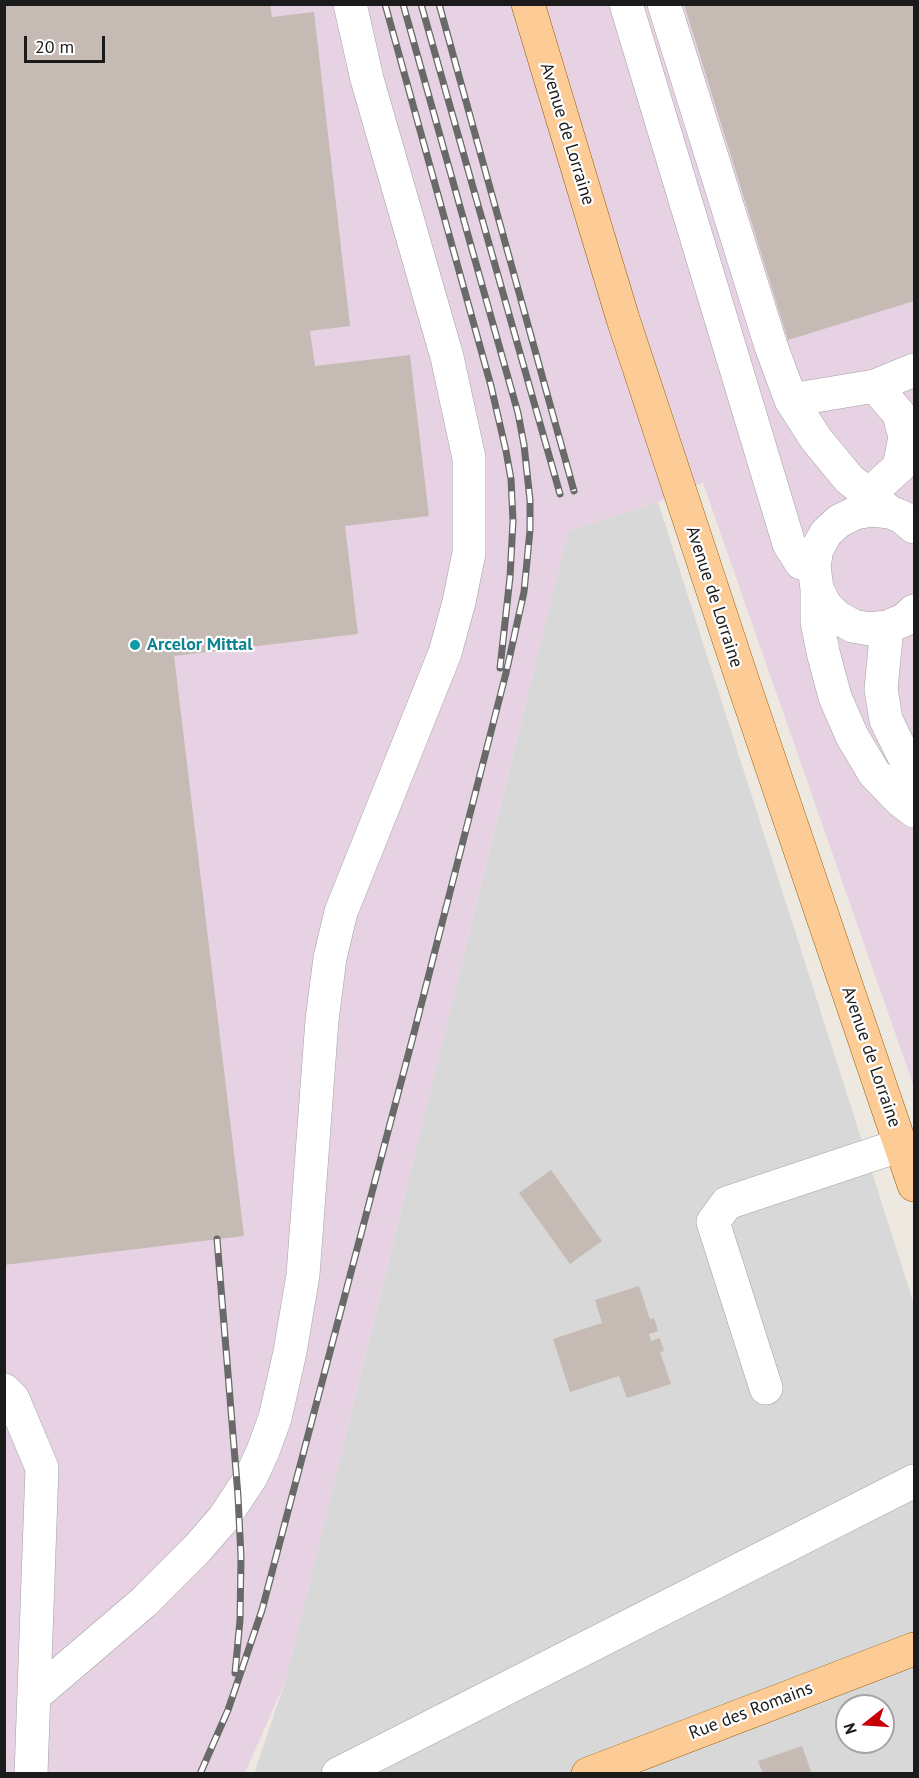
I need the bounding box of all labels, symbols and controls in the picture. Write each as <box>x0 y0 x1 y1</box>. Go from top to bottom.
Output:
scale bar <box>27 24 108 62</box>
text: 20 m <box>35 35 74 58</box>
street label: Avenue de Lorraine <box>535 60 599 208</box>
street label: Avenue de Lorraine <box>681 524 747 670</box>
place label: Arcelor Mittal <box>147 634 253 656</box>
marker: Arcelor Mittal <box>128 638 142 652</box>
street label: Avenue de Lorraine <box>837 984 905 1130</box>
street label: Rue des Romains <box>686 1678 816 1744</box>
north arrow <box>835 1694 895 1754</box>
text: N <box>839 1721 861 1737</box>

